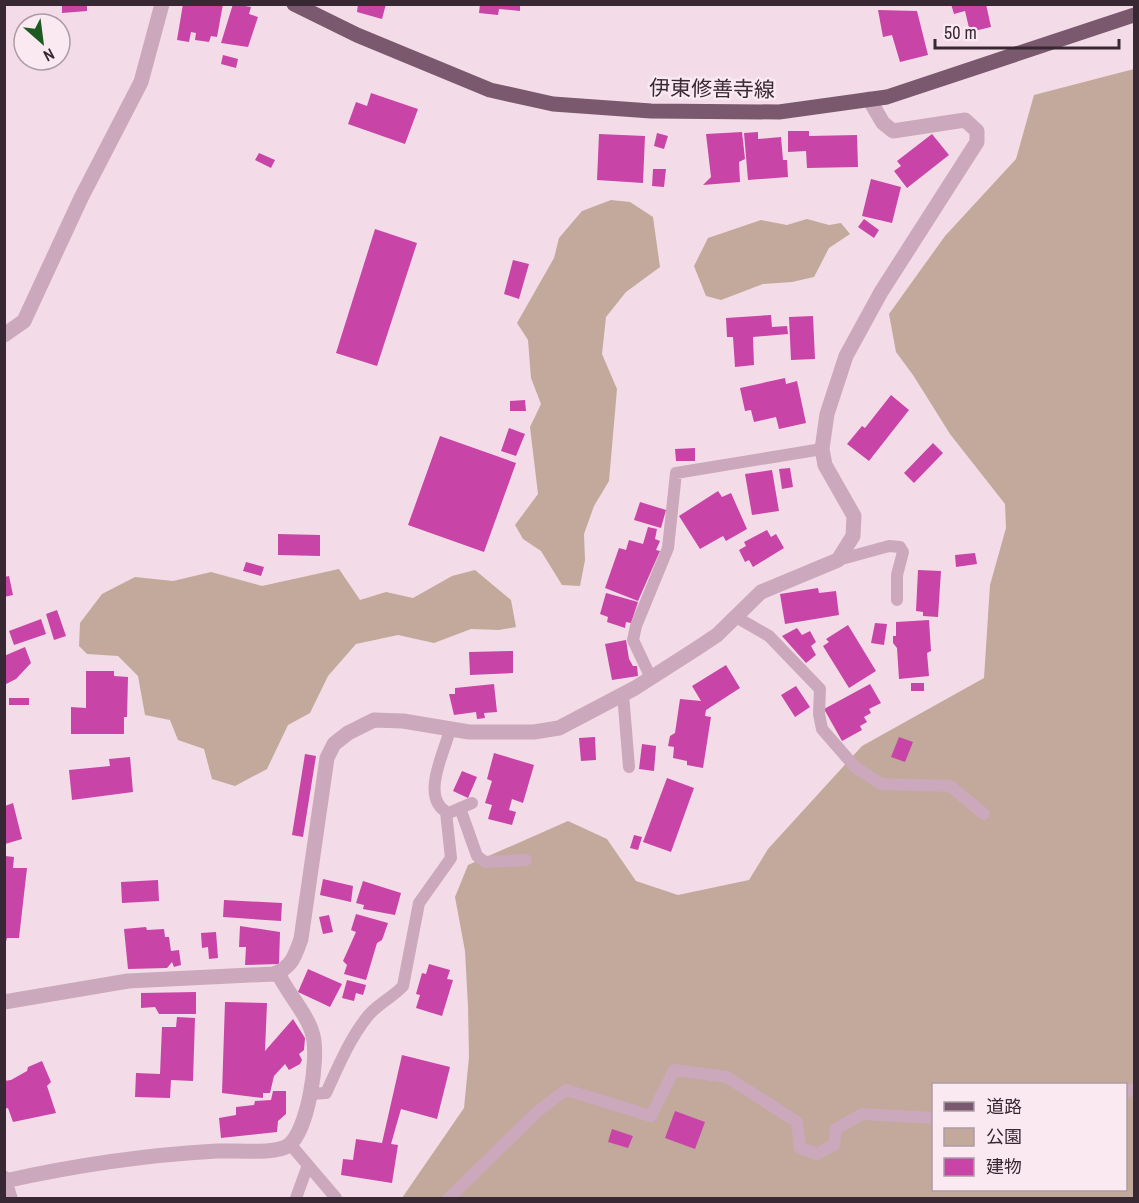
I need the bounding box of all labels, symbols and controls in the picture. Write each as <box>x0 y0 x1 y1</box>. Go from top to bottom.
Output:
north arrow <box>12 12 72 72</box>
scale bar <box>935 12 1120 50</box>
text: 50 m <box>944 20 977 45</box>
text: N <box>40 43 58 67</box>
street label: 伊東修善寺線 <box>649 73 775 104</box>
legend <box>932 1083 1127 1191</box>
text: 道路 <box>986 1094 1022 1119</box>
text: 公園 <box>986 1124 1022 1149</box>
text: 建物 <box>986 1154 1022 1179</box>

